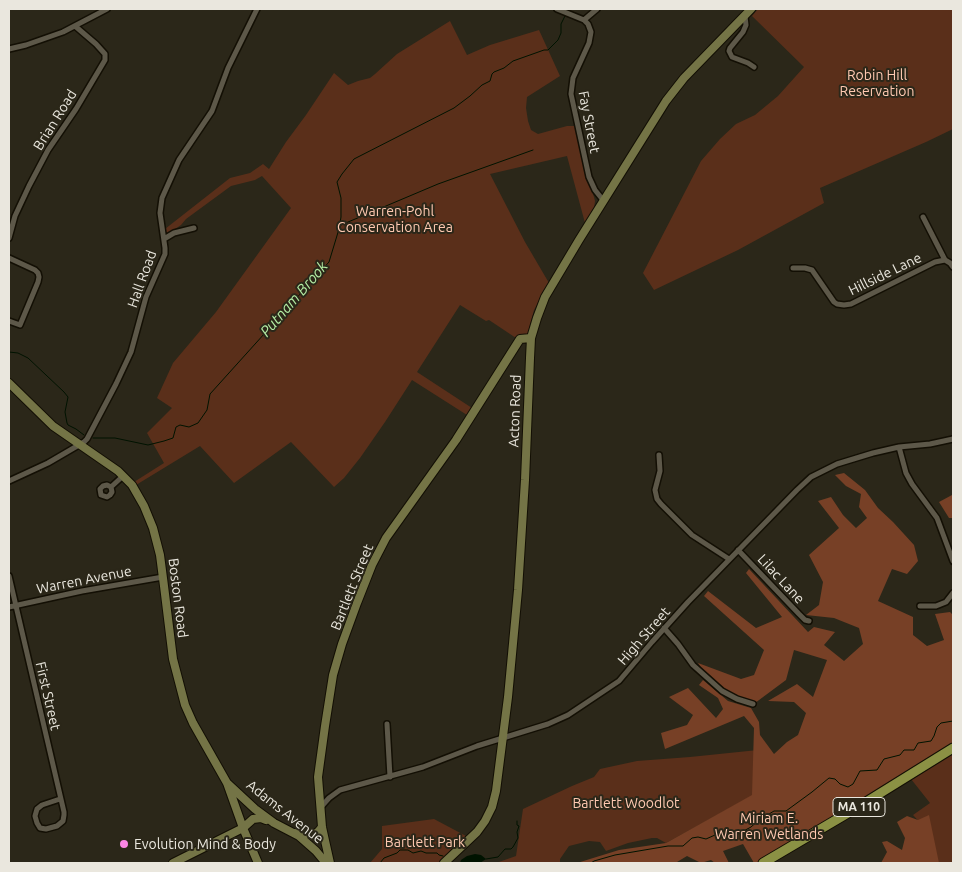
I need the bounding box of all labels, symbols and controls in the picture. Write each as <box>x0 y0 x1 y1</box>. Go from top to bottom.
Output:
park label: Robin Hill Reservation <box>840 67 914 100</box>
street label: Brian Road <box>30 87 80 153</box>
street label: Fay Street <box>575 89 603 155</box>
park label: Warren-Pohl Conservation Area <box>337 203 453 236</box>
street label: Hall Road <box>124 248 160 310</box>
street label: Hillside Lane <box>846 249 924 299</box>
water label: Putnam Brook <box>256 258 332 340</box>
street label: Acton Road <box>505 374 525 448</box>
street label: Bartlett Street <box>327 541 377 633</box>
street label: Lilac Lane <box>754 551 808 607</box>
street label: Boston Road <box>165 557 191 639</box>
street label: Warren Avenue <box>35 563 133 597</box>
street label: High Street <box>614 604 674 668</box>
street label: First Street <box>32 660 64 732</box>
street label: Adams Avenue <box>243 777 327 847</box>
park label: Bartlett Woodlot <box>572 795 680 811</box>
road number: MA 110 <box>833 798 885 816</box>
park label: Miriam E. Warren Wetlands <box>715 810 823 842</box>
park label: Bartlett Park <box>385 834 465 850</box>
place label: Evolution Mind & Body <box>134 836 276 852</box>
marker: Evolution Mind & Body <box>118 838 130 850</box>

